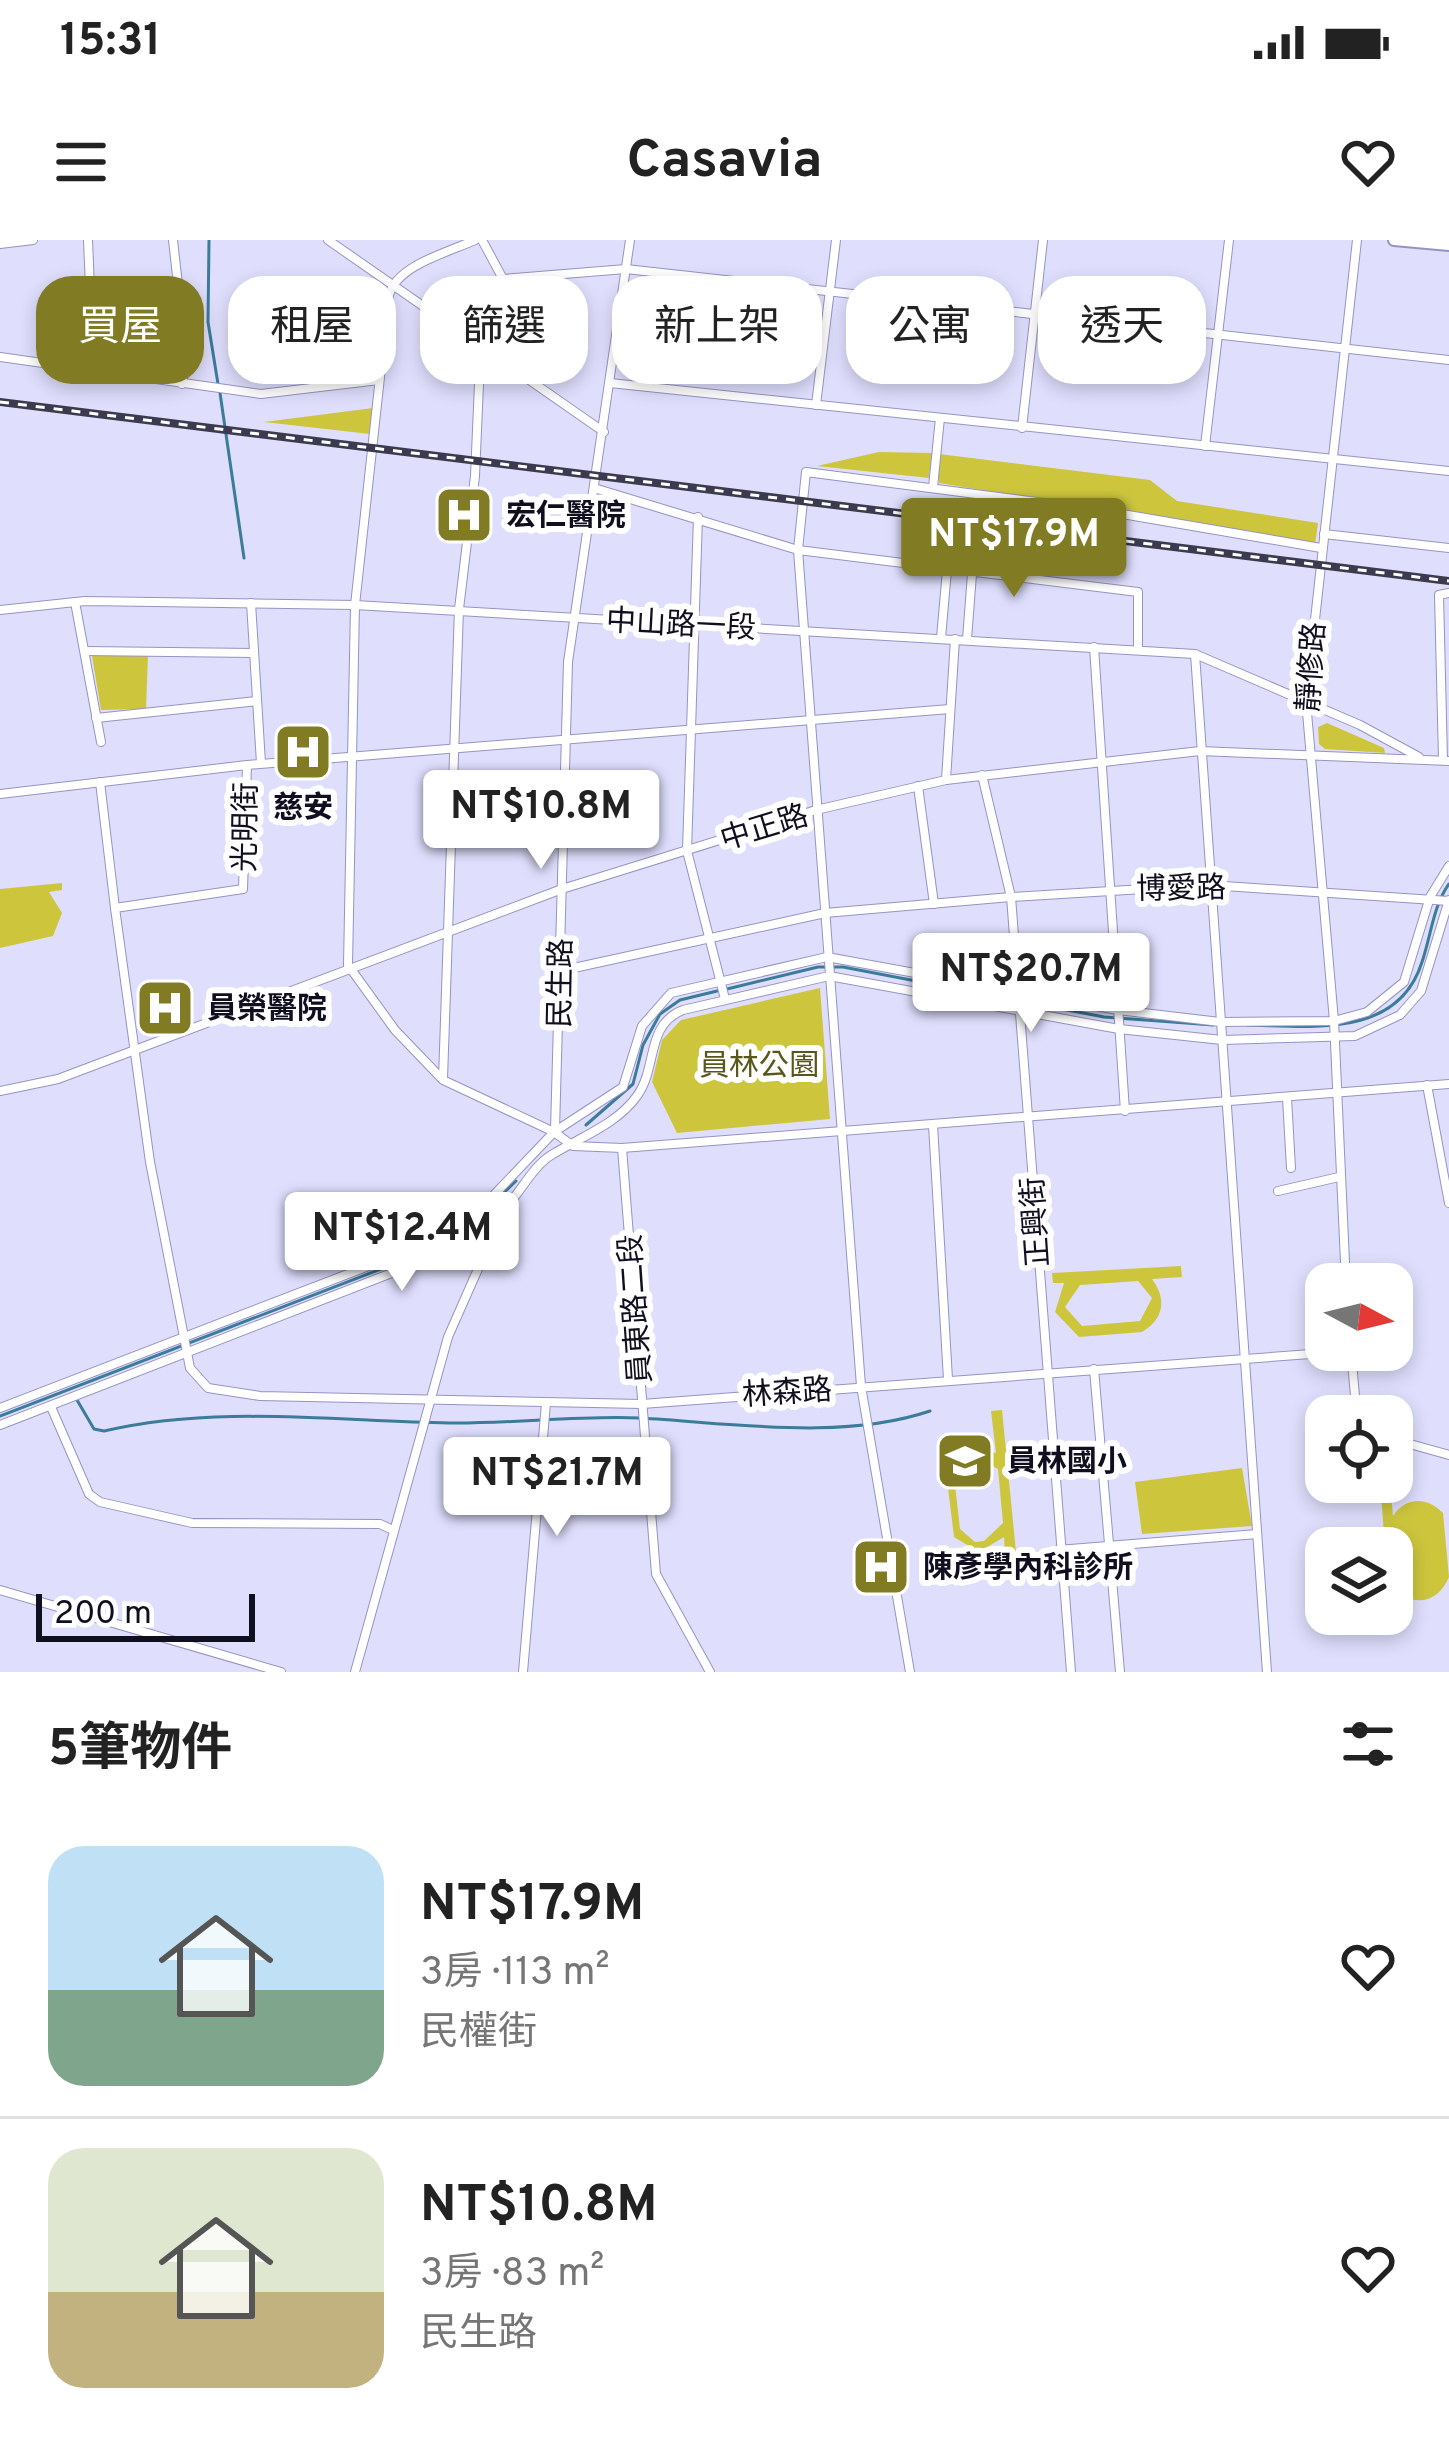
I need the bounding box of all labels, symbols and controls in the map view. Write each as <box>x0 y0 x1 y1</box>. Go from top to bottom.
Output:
text: 15:31 <box>60 14 161 71</box>
text: Casavia <box>627 128 822 197</box>
icon: menu <box>48 129 114 195</box>
icon: heart <box>1335 129 1401 195</box>
chip: 買屋 <box>36 276 204 384</box>
chip: 租屋 <box>228 276 396 384</box>
chip: 篩選 <box>420 276 588 384</box>
chip: 新上架 <box>612 276 822 384</box>
chip: 公寓 <box>846 276 1014 384</box>
chip: 透天 <box>1038 276 1206 384</box>
hospital icon: 宏仁醫院 <box>433 484 495 546</box>
pin: NT$17.9M <box>890 498 1138 600</box>
place label: 宏仁醫院 <box>506 499 626 536</box>
text: NT$17.9M <box>928 512 1100 561</box>
street label: 中山路一段 <box>605 604 757 649</box>
street label: 靜修路 <box>1292 621 1335 713</box>
hospital icon: 慈安 <box>272 721 334 783</box>
pin: NT$10.8M <box>417 770 665 872</box>
street label: 光明街 <box>228 782 267 872</box>
text: NT$10.8M <box>450 784 632 833</box>
place label: 慈安 <box>273 791 333 828</box>
street label: 中正路 <box>716 799 813 860</box>
street label: 博愛路 <box>1136 871 1226 910</box>
pin: NT$20.7M <box>907 933 1155 1035</box>
street label: 民生路 <box>543 938 582 1028</box>
text: NT$20.7M <box>940 947 1123 996</box>
hospital icon: 員榮醫院 <box>134 977 196 1039</box>
place label: 員榮醫院 <box>207 992 327 1029</box>
park label: 員林公園 <box>699 1049 819 1086</box>
street label: 正興街 <box>1016 1176 1059 1268</box>
pin: NT$12.4M <box>278 1192 526 1294</box>
text: NT$12.4M <box>312 1206 492 1255</box>
street label: 員東路二段 <box>614 1233 661 1385</box>
north arrow <box>1305 1263 1413 1371</box>
map controls <box>1305 1263 1413 1635</box>
street label: 林森路 <box>741 1373 833 1416</box>
button: locate <box>1305 1395 1413 1503</box>
school or university icon: 員林國小 <box>934 1430 996 1492</box>
pin: NT$21.7M <box>433 1437 681 1539</box>
place label: 員林國小 <box>1007 1445 1127 1482</box>
text: NT$21.7M <box>470 1451 644 1500</box>
button: layers <box>1305 1527 1413 1635</box>
hospital icon: 陳彥學內科診所 <box>850 1536 912 1598</box>
place label: 陳彥學內科診所 <box>923 1551 1133 1588</box>
scale bar <box>36 1588 255 1641</box>
text: 200 m <box>54 1594 152 1636</box>
icon: filters <box>1335 1711 1401 1777</box>
text: 5筆物件 <box>48 1719 232 1784</box>
text: NT$17.9M <box>420 1874 644 1939</box>
icon: home <box>144 1894 288 2038</box>
icon: heart <box>1335 1933 1401 1999</box>
text: 3房 · 113 m² <box>420 1950 610 1999</box>
text: 民權街 <box>420 2010 537 2059</box>
text: NT$10.8M <box>420 2175 657 2240</box>
icon: home <box>144 2196 288 2340</box>
icon: heart <box>1335 2235 1401 2301</box>
text: 3房 · 83 m² <box>420 2251 604 2300</box>
text: 民生路 <box>420 2311 537 2360</box>

